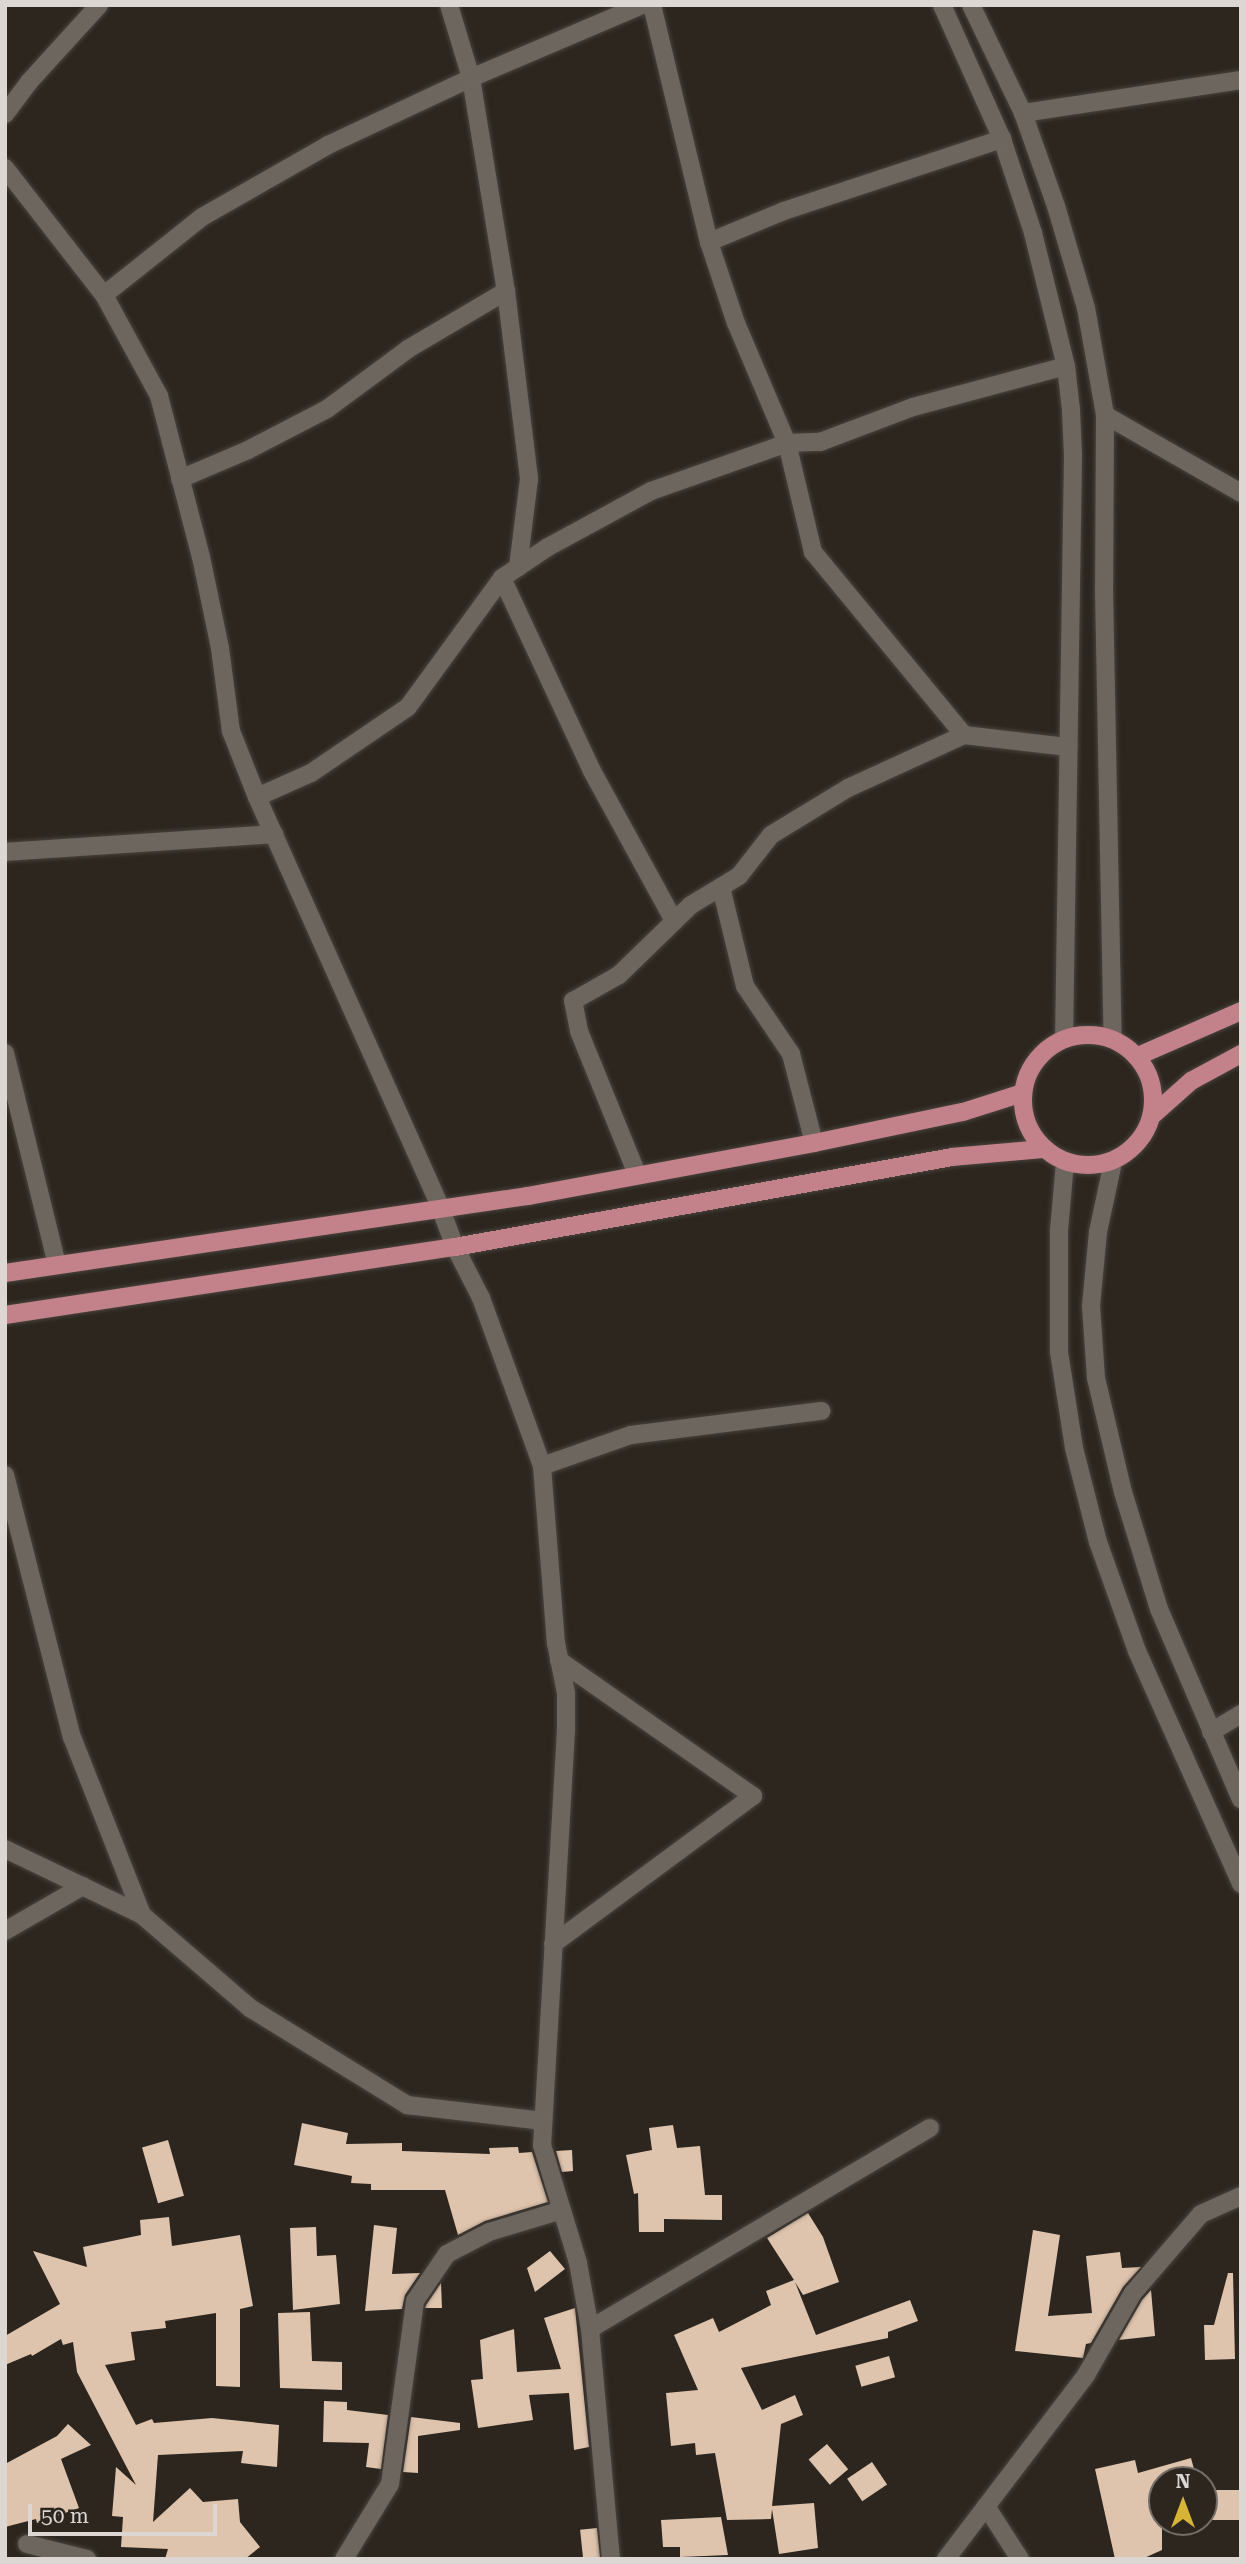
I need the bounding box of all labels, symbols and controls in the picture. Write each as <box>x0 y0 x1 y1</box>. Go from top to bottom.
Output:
north arrow <box>1148 2466 1218 2536</box>
text: N <box>1176 2470 1190 2493</box>
scale bar <box>32 2490 220 2534</box>
text: 50 m <box>41 2504 89 2528</box>

